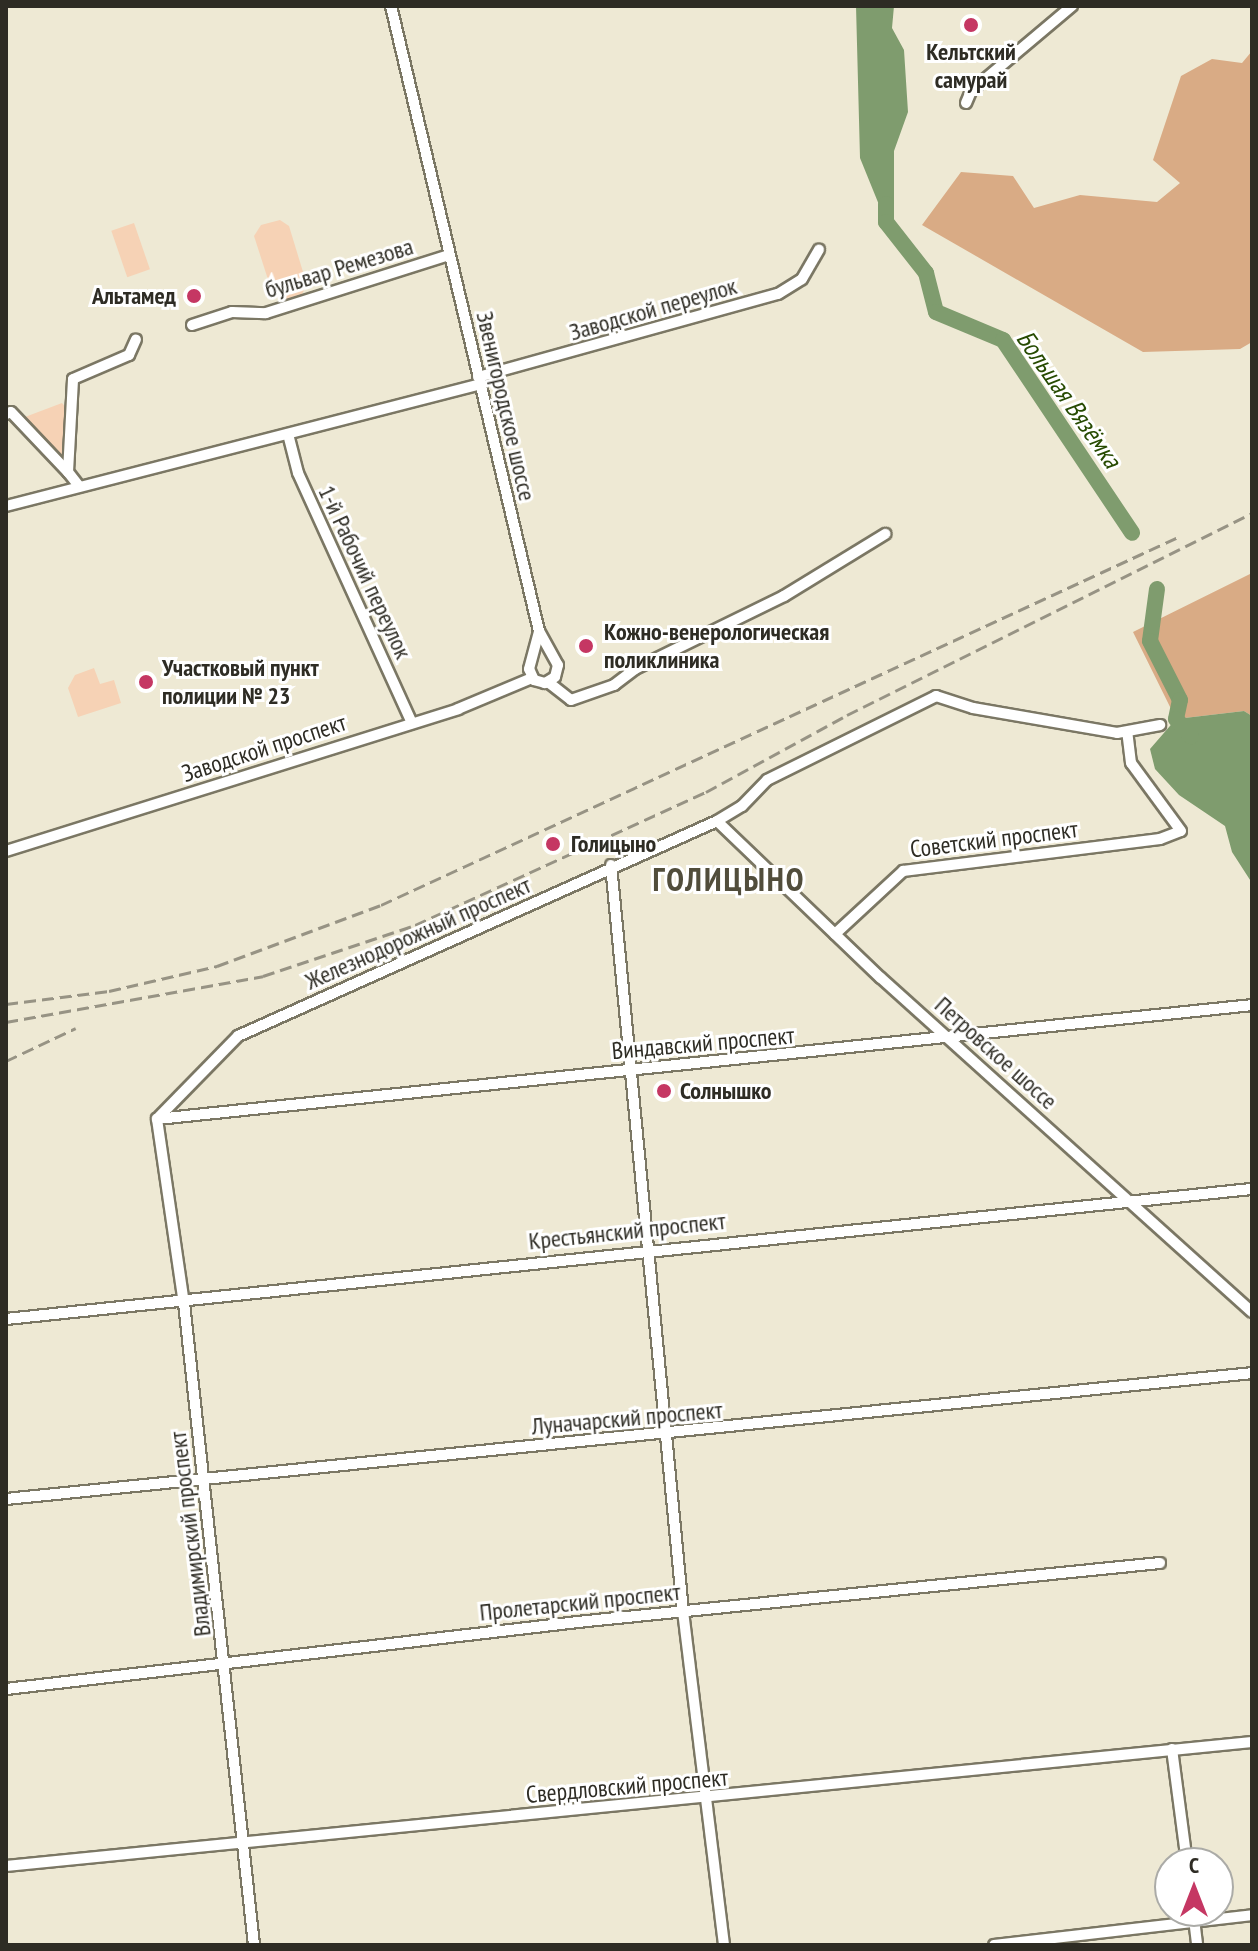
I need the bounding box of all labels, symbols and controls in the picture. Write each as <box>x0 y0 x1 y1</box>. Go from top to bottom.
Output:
marker: Кельтский самурай <box>962 16 980 34</box>
place label: Кельтский самурай <box>926 38 1016 94</box>
street label: бульвар Ремезова <box>262 232 416 304</box>
street label: Заводской переулок <box>566 271 740 347</box>
place label: Альтамед <box>92 282 176 310</box>
marker: Альтамед <box>183 285 205 307</box>
street label: Звенигородское шоссе <box>470 309 542 503</box>
water label: Большая Вязёмка <box>1010 324 1128 474</box>
street label: 1-й Рабочий переулок <box>312 481 418 663</box>
place label: Кожно-венерологическая поликлиника <box>604 618 829 674</box>
marker: Кожно-венерологическая поликлиника <box>575 635 597 657</box>
place label: Участковый пункт полиции № 23 <box>162 654 319 710</box>
marker: Участковый пункт полиции № 23 <box>137 673 155 691</box>
street label: Заводской проспект <box>178 708 350 788</box>
street label: Советский проспект <box>909 814 1079 864</box>
place label: Голицыно <box>571 830 656 858</box>
marker: Голицыно <box>542 833 564 855</box>
district label: ГОЛИЦЫНО <box>652 860 806 898</box>
street label: Железнодорожный проспект <box>301 870 535 996</box>
street label: Петровское шоссе <box>929 991 1063 1115</box>
street label: Виндавский проспект <box>611 1021 795 1065</box>
place label: Солнышко <box>680 1077 771 1105</box>
marker: Солнышко <box>655 1082 673 1100</box>
street label: Крестьянский проспект <box>527 1206 727 1256</box>
street label: Луначарский проспект <box>530 1395 724 1441</box>
street label: Владимирский проспект <box>163 1430 217 1638</box>
street label: Пролетарский проспект <box>478 1577 682 1627</box>
street label: Свердловский проспект <box>525 1763 729 1809</box>
north arrow <box>1154 1847 1234 1927</box>
text: С <box>1189 1851 1199 1879</box>

